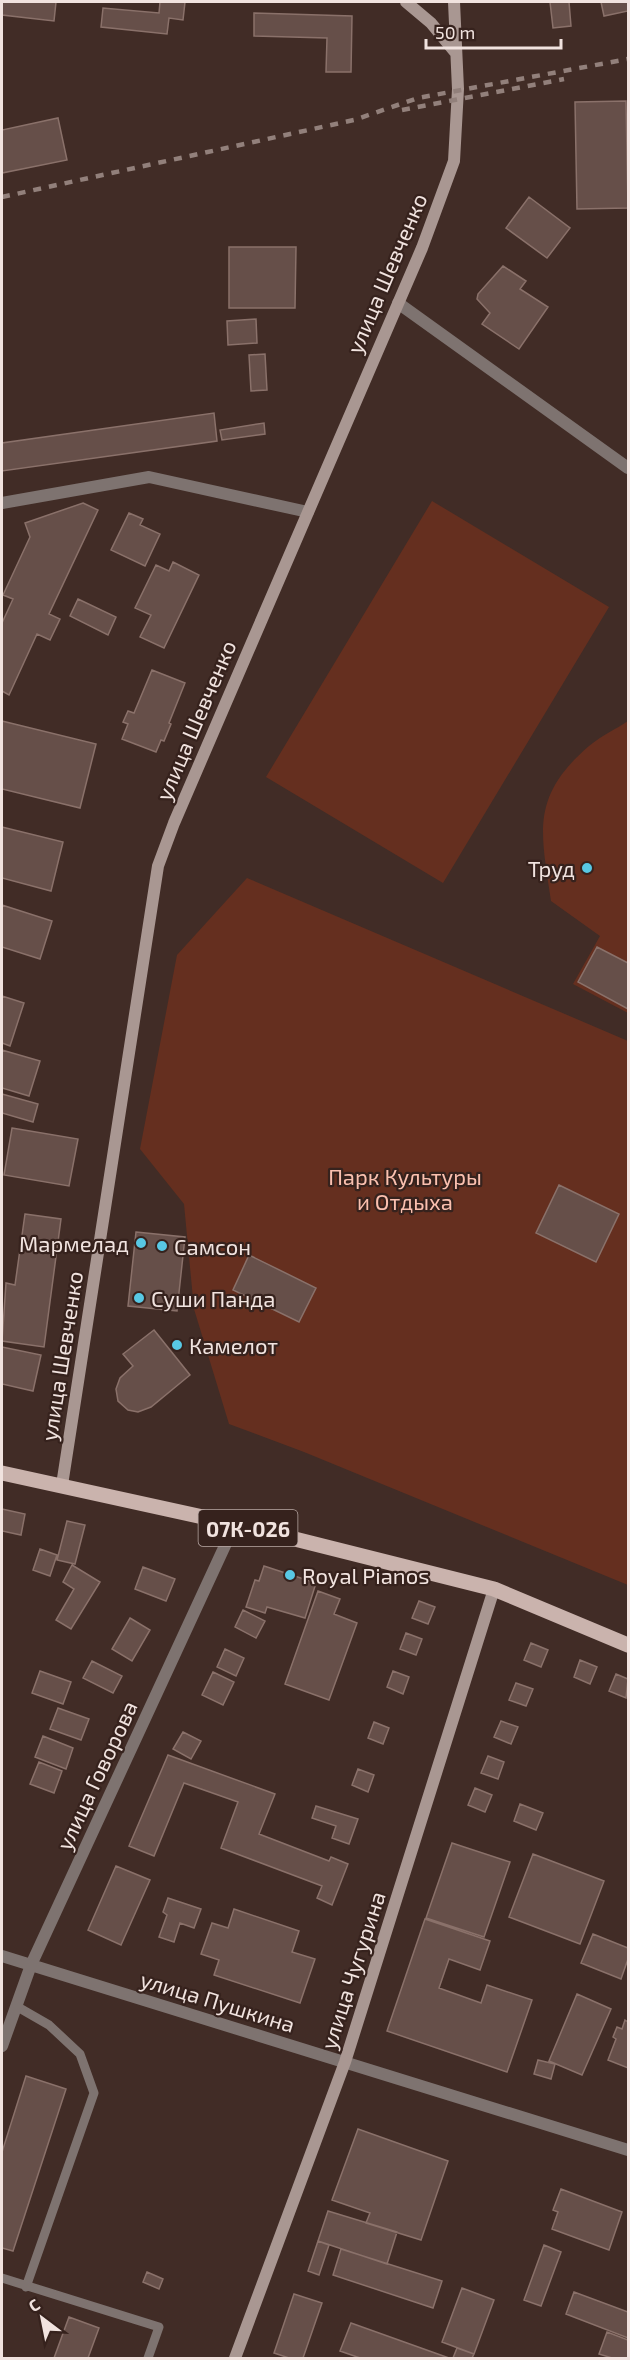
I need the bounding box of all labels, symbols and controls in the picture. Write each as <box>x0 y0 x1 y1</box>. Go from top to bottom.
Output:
scale bar <box>426 12 561 50</box>
text: 50 m <box>435 21 475 43</box>
street label: улица Шевченко <box>341 189 432 357</box>
street label: улица Шевченко <box>150 636 241 804</box>
place label: Труд <box>528 855 575 882</box>
marker: Труд <box>580 861 594 875</box>
park label: Парк Культуры и Отдыха <box>328 1163 482 1214</box>
place label: Мармелад <box>19 1230 129 1256</box>
place label: Самсон <box>174 1233 251 1259</box>
marker: Мармелад <box>134 1236 148 1250</box>
marker: Самсон <box>155 1239 169 1253</box>
street label: улица Шевченко <box>35 1269 88 1443</box>
place label: Суши Панда <box>151 1285 275 1312</box>
marker: Суши Панда <box>132 1291 146 1305</box>
place label: Камелот <box>189 1332 278 1358</box>
marker: Камелот <box>170 1338 184 1352</box>
road number: 07К-026 <box>198 1510 298 1546</box>
place label: Royal Pianos <box>302 1562 429 1588</box>
marker: Royal Pianos <box>283 1568 297 1582</box>
street label: улица Говорова <box>50 1696 143 1854</box>
street label: улица Чугурина <box>314 1888 391 2052</box>
street label: улица Пушкина <box>137 1965 298 2038</box>
north arrow <box>12 2288 72 2348</box>
text: С <box>25 2294 43 2315</box>

